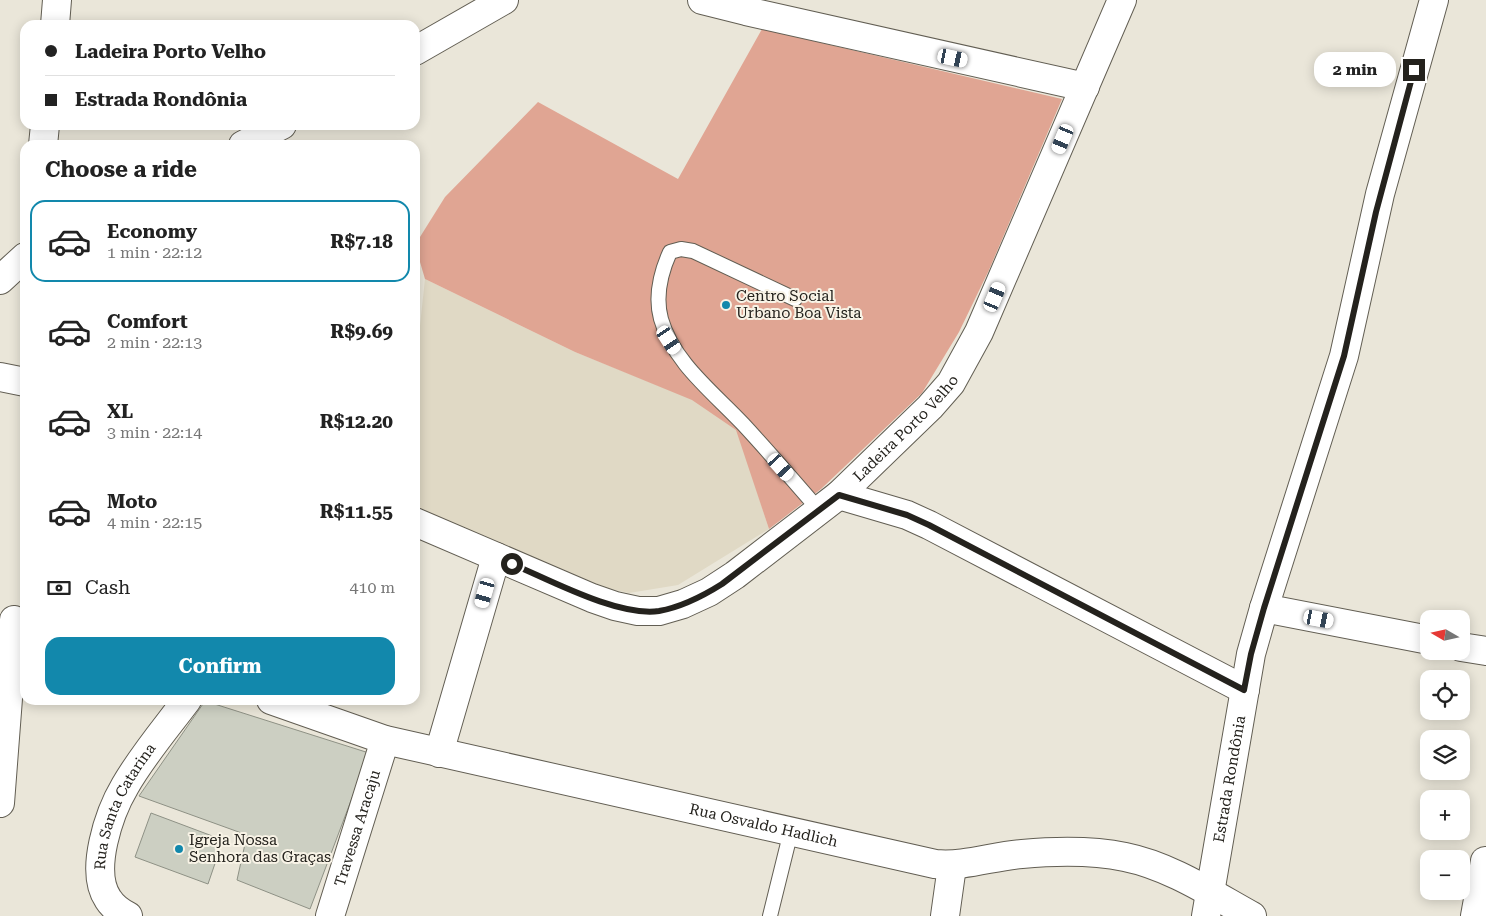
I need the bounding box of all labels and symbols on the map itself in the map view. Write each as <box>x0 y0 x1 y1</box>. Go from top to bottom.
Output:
car <box>936 48 969 68</box>
callout: 2 min <box>1314 52 1396 88</box>
route end <box>1403 59 1425 81</box>
car <box>1050 122 1075 156</box>
car <box>982 280 1007 314</box>
place label: Centro Social Urbano Boa Vista <box>736 287 861 322</box>
marker: Centro Social Urbano Boa Vista <box>720 299 732 311</box>
car <box>654 323 683 357</box>
street label: Ladeira Porto Velho <box>849 372 962 485</box>
car <box>765 451 796 483</box>
route start <box>501 553 523 575</box>
car <box>473 577 496 609</box>
car <box>1302 609 1335 629</box>
north arrow <box>1420 610 1470 660</box>
street label: Estrada Rondônia <box>1210 714 1249 844</box>
street label: Rua Santa Catarina <box>91 740 160 870</box>
street label: Travessa Aracaju <box>331 767 384 889</box>
street label: Rua Osvaldo Hadlich <box>688 800 840 851</box>
place label: Igreja Nossa Senhora das Graças <box>189 831 331 866</box>
marker: Igreja Nossa Senhora das Graças <box>173 843 185 855</box>

